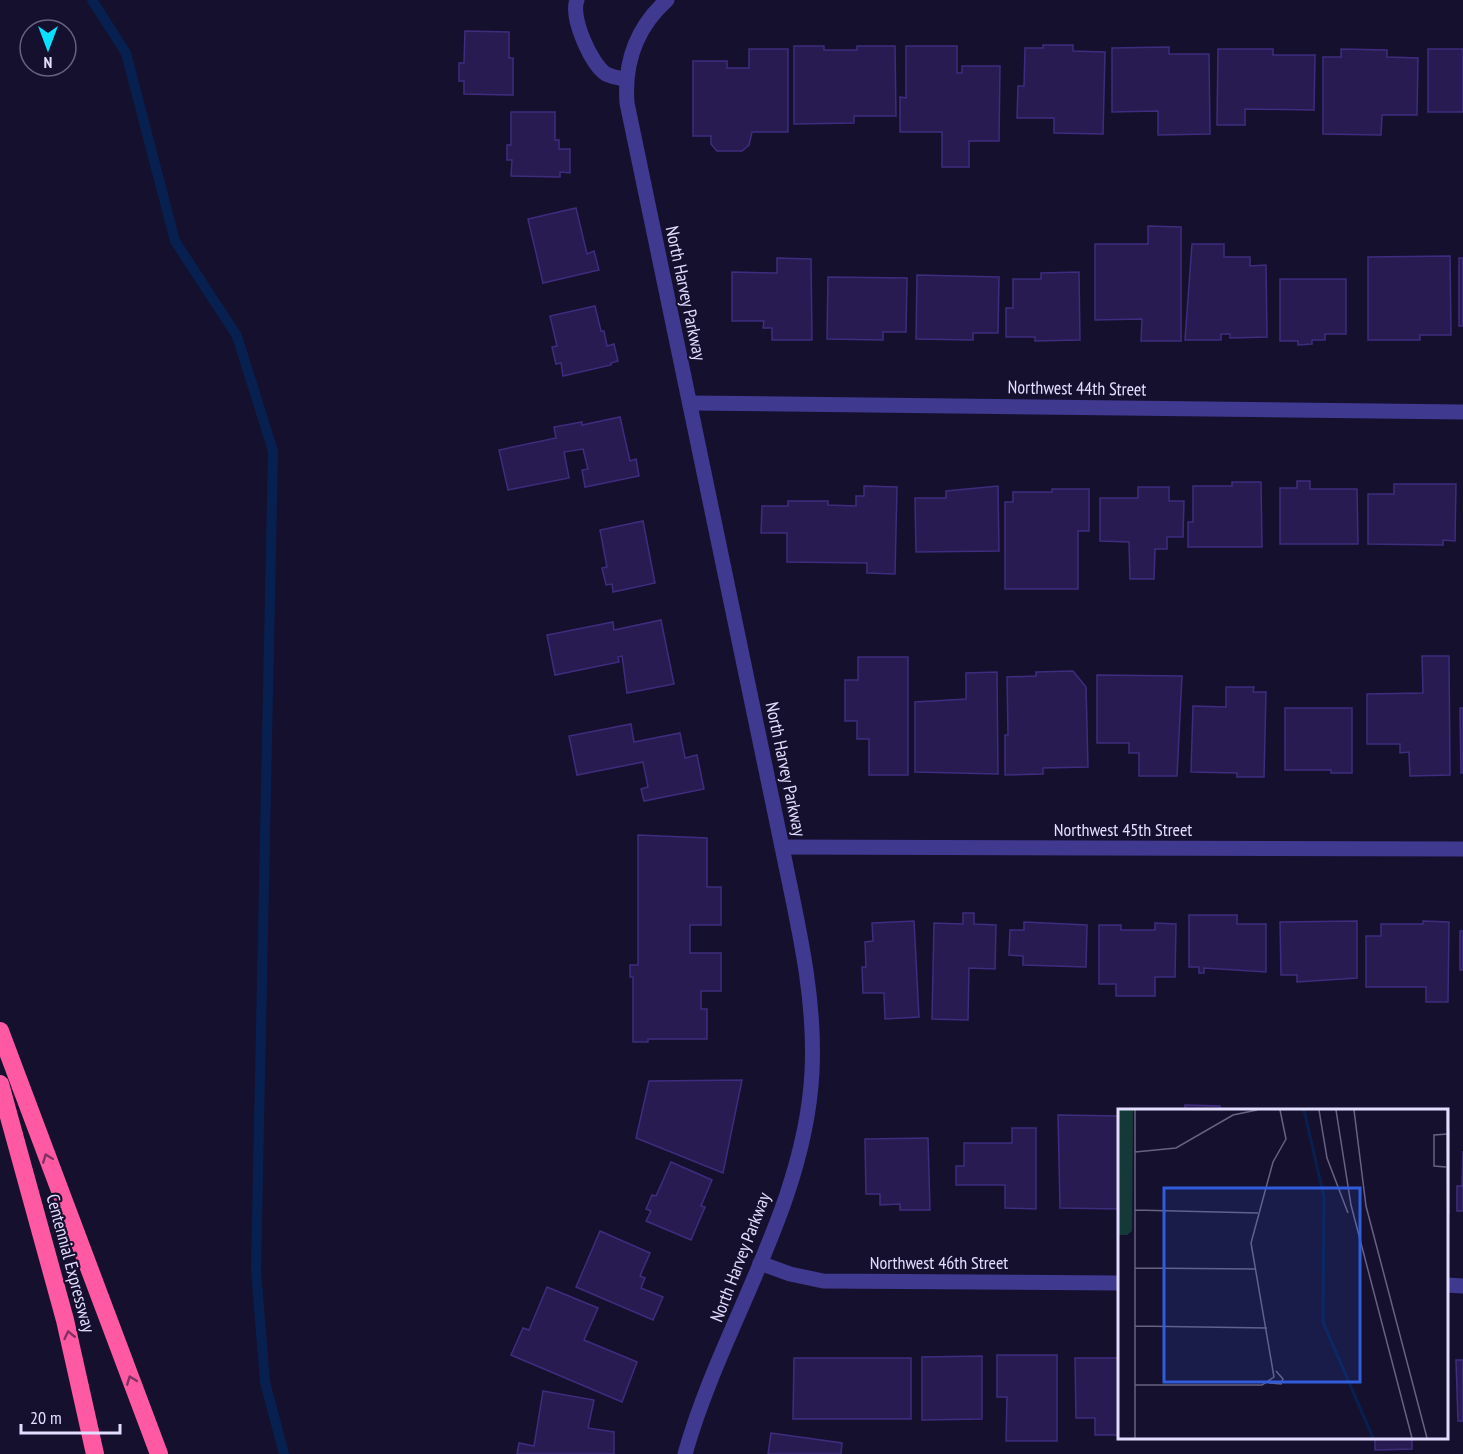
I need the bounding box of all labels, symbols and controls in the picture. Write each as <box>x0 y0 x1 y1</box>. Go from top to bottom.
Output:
north arrow <box>18 18 78 78</box>
text: N <box>44 53 52 73</box>
street label: North Harvey Parkway <box>661 224 712 363</box>
street label: Northwest 44th Street <box>1008 375 1147 401</box>
street label: North Harvey Parkway <box>761 700 812 839</box>
street label: Northwest 45th Street <box>1054 818 1192 841</box>
inset map <box>1118 1109 1448 1439</box>
one-way arrow <box>42 1153 55 1164</box>
street label: North Harvey Parkway <box>705 1189 775 1325</box>
street label: Centennial Expressway <box>41 1191 101 1335</box>
street label: Northwest 46th Street <box>870 1251 1008 1274</box>
one-way arrow <box>63 1331 76 1341</box>
one-way arrow <box>125 1375 138 1385</box>
scale bar <box>21 1397 120 1435</box>
text: 20 m <box>30 1406 62 1429</box>

